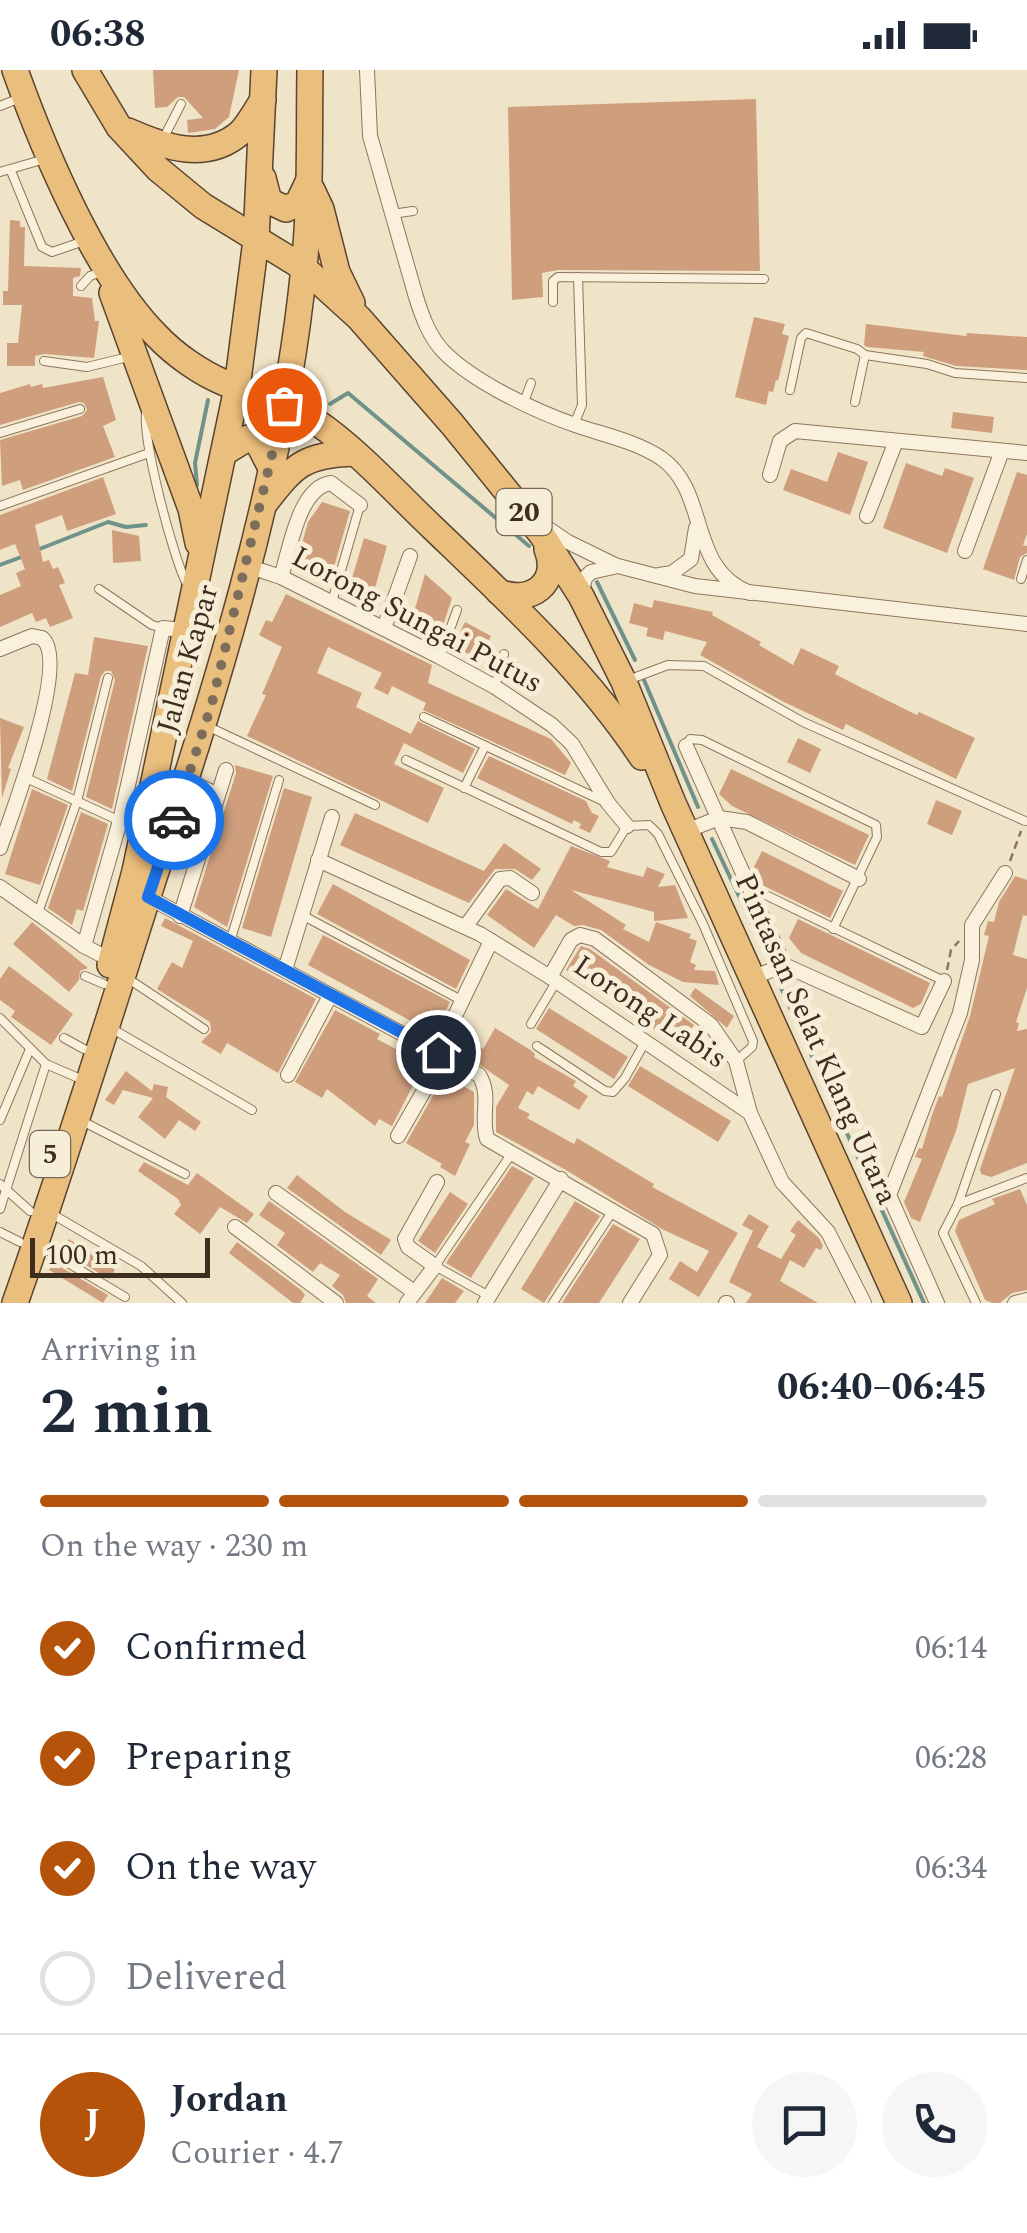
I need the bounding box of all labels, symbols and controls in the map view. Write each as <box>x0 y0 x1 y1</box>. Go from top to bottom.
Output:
text: 06:38 <box>50 6 145 64</box>
pin <box>242 363 327 448</box>
icon: bag <box>257 378 312 433</box>
road number: 20 <box>496 489 552 535</box>
street label: Lorong Sungai Putus <box>283 534 551 706</box>
street label: Jalan Kapar <box>145 579 231 739</box>
courier <box>124 770 224 870</box>
icon: car <box>147 793 202 848</box>
street label: Pintasan Selat Klang Utara <box>722 866 910 1212</box>
street label: Lorong Labis <box>564 943 736 1081</box>
pin <box>396 1010 481 1095</box>
icon: home <box>411 1025 466 1080</box>
road number: 5 <box>30 1131 70 1177</box>
scale bar <box>30 1233 210 1278</box>
text: 100 m <box>45 1234 118 1277</box>
text: Arriving in <box>40 1326 197 1375</box>
text: 06:40–06:45 <box>777 1359 987 1417</box>
text: 2 min <box>40 1363 213 1462</box>
text: On the way · 230 m <box>40 1522 308 1571</box>
text: Confirmed <box>125 1619 307 1677</box>
icon: check <box>40 1621 95 1676</box>
text: 06:14 <box>915 1624 987 1673</box>
text: Preparing <box>125 1729 292 1787</box>
icon: check <box>40 1731 95 1786</box>
text: 06:28 <box>915 1734 987 1783</box>
text: On the way <box>125 1839 316 1897</box>
icon: check <box>40 1841 95 1896</box>
text: 06:34 <box>915 1844 987 1893</box>
text: Delivered <box>125 1949 287 2007</box>
text: Jordan <box>170 2071 288 2129</box>
button: chat <box>752 2072 857 2177</box>
button: phone <box>882 2072 987 2177</box>
text: J <box>84 2095 101 2153</box>
text: Courier · 4.7 <box>170 2129 343 2178</box>

